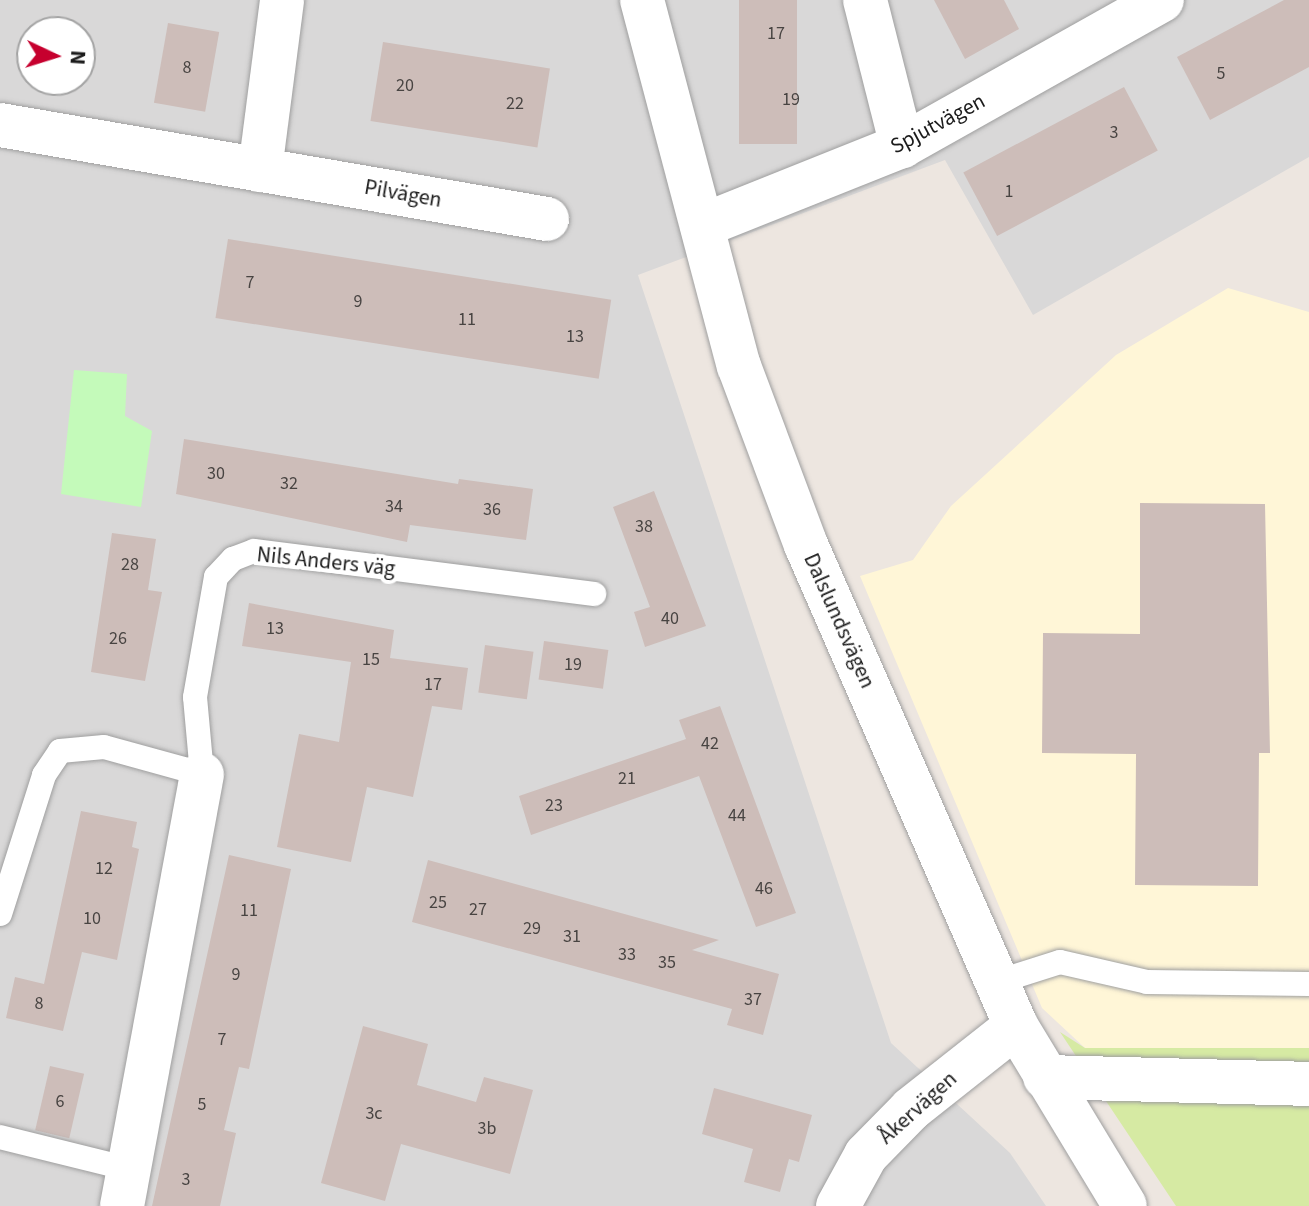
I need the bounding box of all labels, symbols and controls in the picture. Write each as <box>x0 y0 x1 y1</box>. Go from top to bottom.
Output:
north arrow <box>16 16 96 96</box>
house number: 17 <box>767 23 785 45</box>
text: N <box>61 49 94 66</box>
house number: 8 <box>183 57 191 79</box>
house number: 5 <box>1217 63 1225 85</box>
house number: 20 <box>396 75 414 97</box>
street label: Spjutvägen <box>886 88 990 160</box>
house number: 19 <box>782 89 800 111</box>
house number: 22 <box>506 93 524 115</box>
house number: 3 <box>1110 122 1118 144</box>
street label: Pilvägen <box>362 174 444 214</box>
house number: 1 <box>1005 181 1013 203</box>
house number: 7 <box>246 272 254 294</box>
house number: 9 <box>354 291 362 313</box>
house number: 11 <box>458 309 476 331</box>
house number: 13 <box>566 326 584 348</box>
house number: 30 <box>207 463 225 485</box>
house number: 32 <box>280 473 298 495</box>
house number: 34 <box>385 496 403 518</box>
house number: 36 <box>483 499 501 521</box>
house number: 38 <box>635 516 653 538</box>
street label: Nils Anders väg <box>255 542 397 582</box>
street label: Dalslundsvägen <box>797 549 881 693</box>
house number: 28 <box>121 554 139 576</box>
house number: 40 <box>661 608 679 630</box>
house number: 13 <box>266 618 284 640</box>
house number: 26 <box>109 628 127 650</box>
house number: 15 <box>362 649 380 671</box>
house number: 19 <box>564 654 582 676</box>
house number: 17 <box>424 674 442 696</box>
house number: 42 <box>701 733 719 755</box>
house number: 21 <box>618 768 636 790</box>
house number: 23 <box>545 795 563 817</box>
house number: 44 <box>728 805 746 827</box>
house number: 12 <box>95 858 113 880</box>
house number: 46 <box>755 878 773 900</box>
house number: 25 <box>429 892 447 914</box>
house number: 27 <box>469 899 487 921</box>
house number: 11 <box>240 900 258 922</box>
house number: 10 <box>83 908 101 930</box>
house number: 29 <box>523 918 541 940</box>
house number: 31 <box>563 926 581 948</box>
house number: 33 <box>618 944 636 966</box>
house number: 35 <box>658 952 676 974</box>
house number: 9 <box>232 964 240 986</box>
house number: 37 <box>744 989 762 1011</box>
house number: 8 <box>35 993 43 1015</box>
house number: 7 <box>218 1029 226 1051</box>
street label: Åkervägen <box>873 1066 963 1150</box>
house number: 6 <box>56 1091 64 1113</box>
house number: 5 <box>198 1094 206 1116</box>
house number: 3c <box>365 1103 383 1125</box>
house number: 3b <box>478 1118 496 1140</box>
house number: 3 <box>182 1169 190 1191</box>

